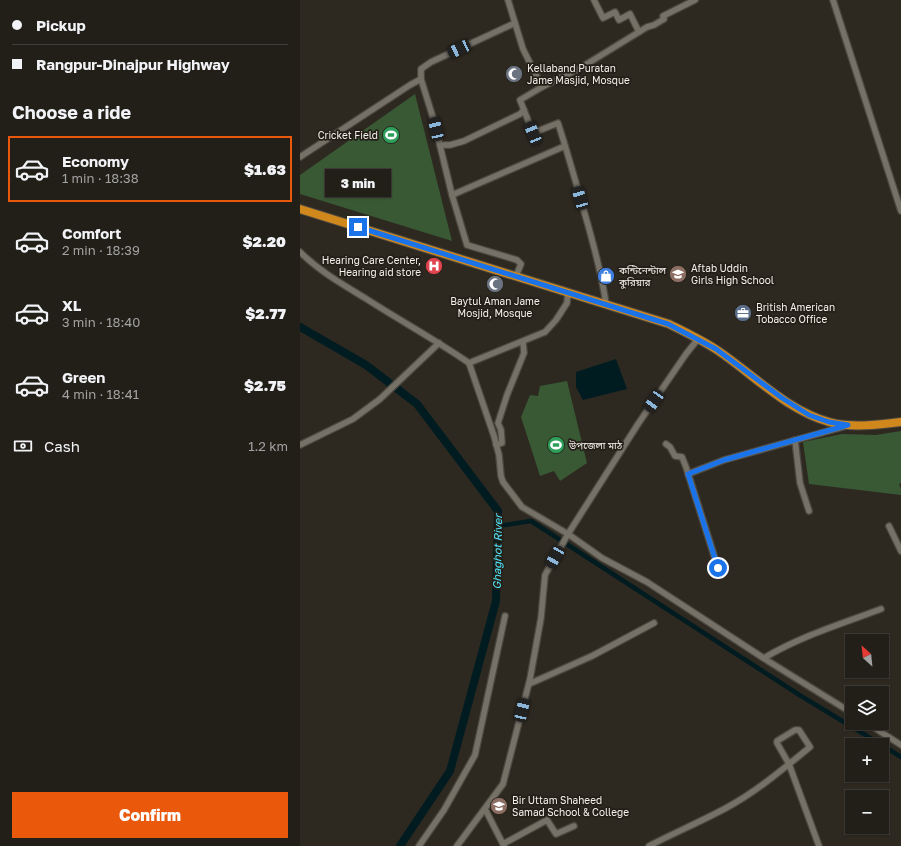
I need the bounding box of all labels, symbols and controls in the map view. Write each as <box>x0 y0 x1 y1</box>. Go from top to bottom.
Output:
text: Pickup <box>36 16 86 34</box>
car <box>446 38 472 60</box>
text: Rangpur-Dinajpur Highway <box>36 55 230 73</box>
place label: Kellaband Puratan Jame Masjid, Mosque <box>527 62 630 86</box>
mosque icon: Kellaband Puratan Jame Masjid, Mosque <box>504 64 524 84</box>
text: Choose a ride <box>12 101 131 123</box>
car <box>427 116 445 142</box>
car <box>523 120 543 146</box>
sports icon: Cricket Field <box>381 125 401 145</box>
place label: Cricket Field <box>318 129 378 141</box>
icon: car <box>14 151 50 187</box>
text: Economy <box>62 152 129 170</box>
text: $1.63 <box>244 160 286 178</box>
callout: 3 min <box>325 169 391 197</box>
text: 1 min · 18:38 <box>62 170 139 186</box>
text: 3 min <box>341 175 375 191</box>
car <box>571 185 589 211</box>
route end <box>349 218 367 236</box>
icon: car <box>14 223 50 259</box>
text: Comfort <box>62 224 121 242</box>
text: $2.20 <box>242 232 286 250</box>
text: 2 min · 18:39 <box>62 242 140 258</box>
place label: Hearing Care Center, Hearing aid store <box>322 254 421 278</box>
hospital icon: Hearing Care Center, Hearing aid store <box>424 256 444 276</box>
place label: Aftab Uddin Girls High School <box>691 262 774 286</box>
place label: কন্টিনেন্টাল কুরিয়ার <box>618 264 667 289</box>
school or university icon: Aftab Uddin Girls High School <box>668 264 688 284</box>
shop icon: কন্টিনেন্টাল কুরিয়ার <box>596 266 616 286</box>
mosque icon: Baytul Aman Jame Mosjid, Mosque <box>485 274 505 294</box>
icon: car <box>14 295 50 331</box>
place label: Baytul Aman Jame Mosjid, Mosque <box>450 295 540 319</box>
text: XL <box>62 296 81 314</box>
place label: British American Tobacco Office <box>756 301 835 325</box>
office icon: British American Tobacco Office <box>733 303 753 323</box>
text: $2.77 <box>245 304 286 322</box>
text: 3 min · 18:40 <box>62 314 140 330</box>
icon: car <box>14 367 50 403</box>
text: Green <box>62 368 105 386</box>
text: $2.75 <box>244 376 286 394</box>
text: 4 min · 18:41 <box>62 386 139 402</box>
car <box>642 388 666 414</box>
icon: cash <box>12 435 34 457</box>
sports icon: উপজেলা মাঠ <box>546 435 566 455</box>
text: Cash <box>44 437 80 455</box>
text: 1.2 km <box>248 438 288 454</box>
place label: উপজেলা মাঠ <box>568 439 623 451</box>
water label: Ghaghot River <box>490 513 505 590</box>
car <box>544 544 566 570</box>
route start <box>709 559 727 577</box>
north arrow <box>845 634 889 678</box>
map controls <box>845 634 889 834</box>
button: layers <box>845 686 889 730</box>
car <box>513 697 531 723</box>
button: + <box>845 738 889 782</box>
button: − <box>845 790 889 834</box>
button: Confirm <box>12 792 288 838</box>
place label: Bir Uttam Shaheed Samad School & College <box>512 794 629 818</box>
school or university icon: Bir Uttam Shaheed Samad School & College <box>489 796 509 816</box>

